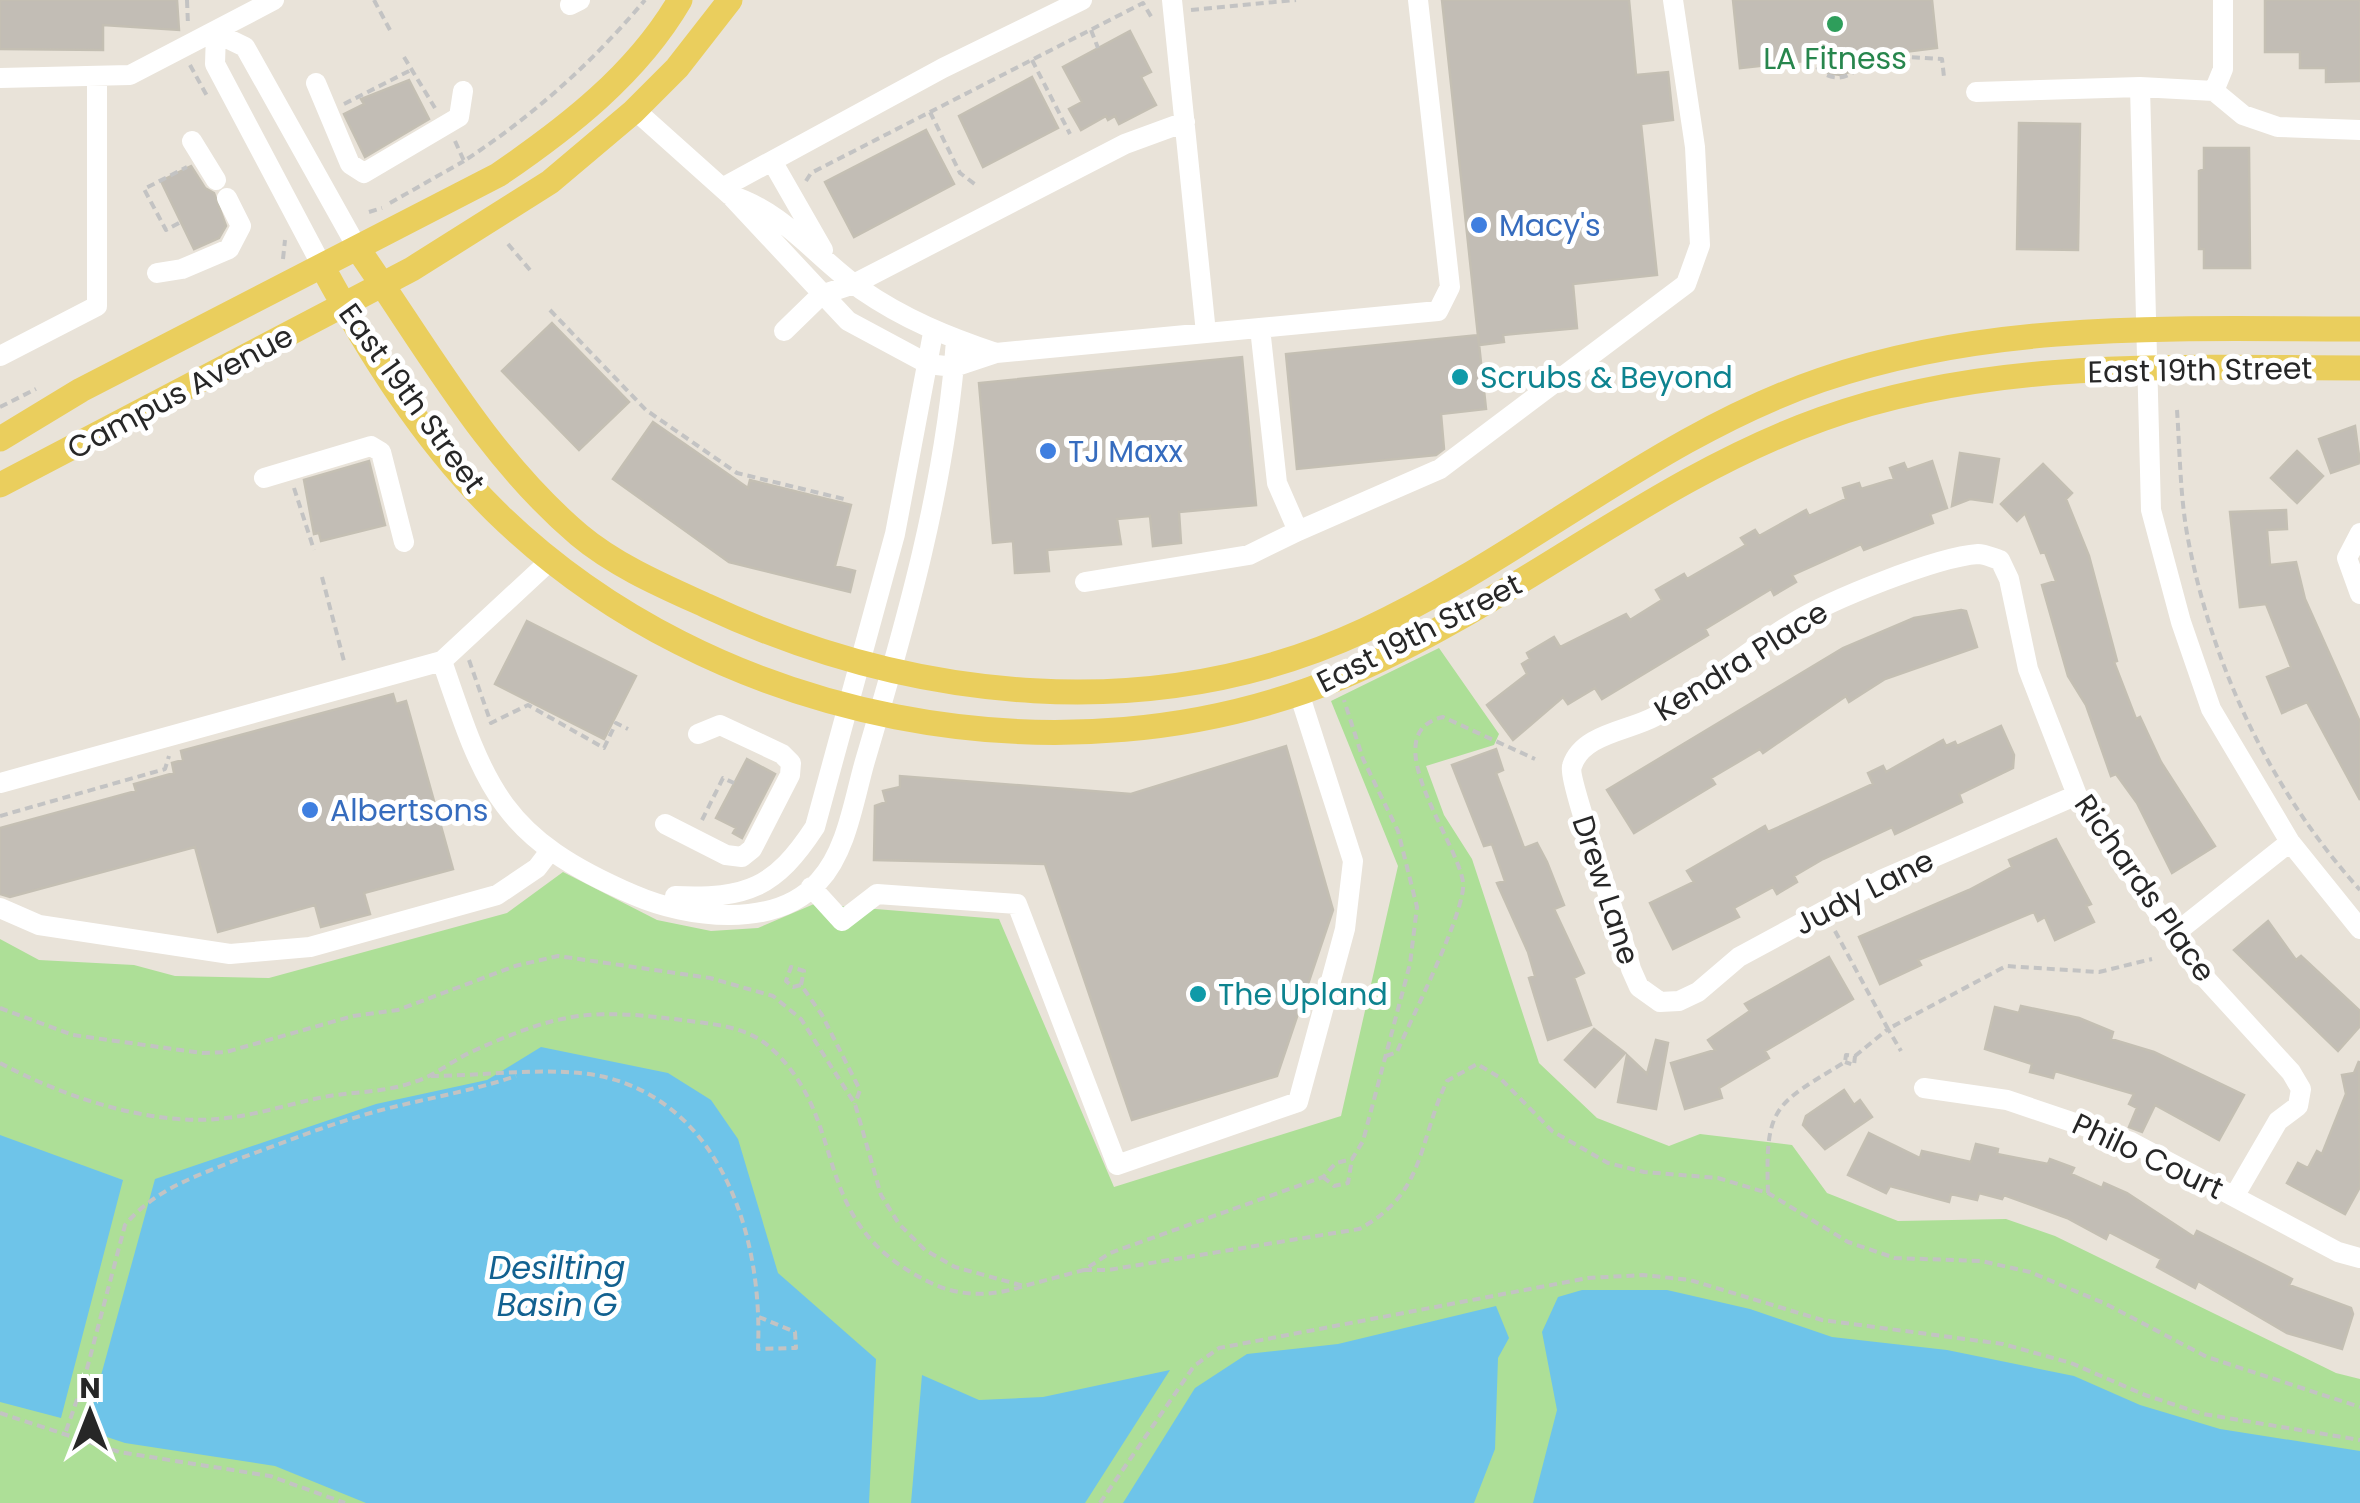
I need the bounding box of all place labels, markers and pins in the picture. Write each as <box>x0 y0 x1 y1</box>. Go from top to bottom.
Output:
marker: LA Fitness <box>1824 13 1846 35</box>
place label: LA Fitness <box>1763 37 1907 80</box>
place label: Macy's <box>1499 204 1601 247</box>
marker: Macy's <box>1468 214 1490 236</box>
place label: Scrubs & Beyond <box>1480 356 1733 399</box>
marker: Scrubs & Beyond <box>1449 366 1471 388</box>
place label: TJ Maxx <box>1068 430 1183 473</box>
marker: TJ Maxx <box>1037 440 1059 462</box>
place label: Albertsons <box>330 789 488 832</box>
marker: Albertsons <box>299 799 321 821</box>
place label: The Upland <box>1218 973 1388 1016</box>
marker: The Upland <box>1187 983 1209 1005</box>

